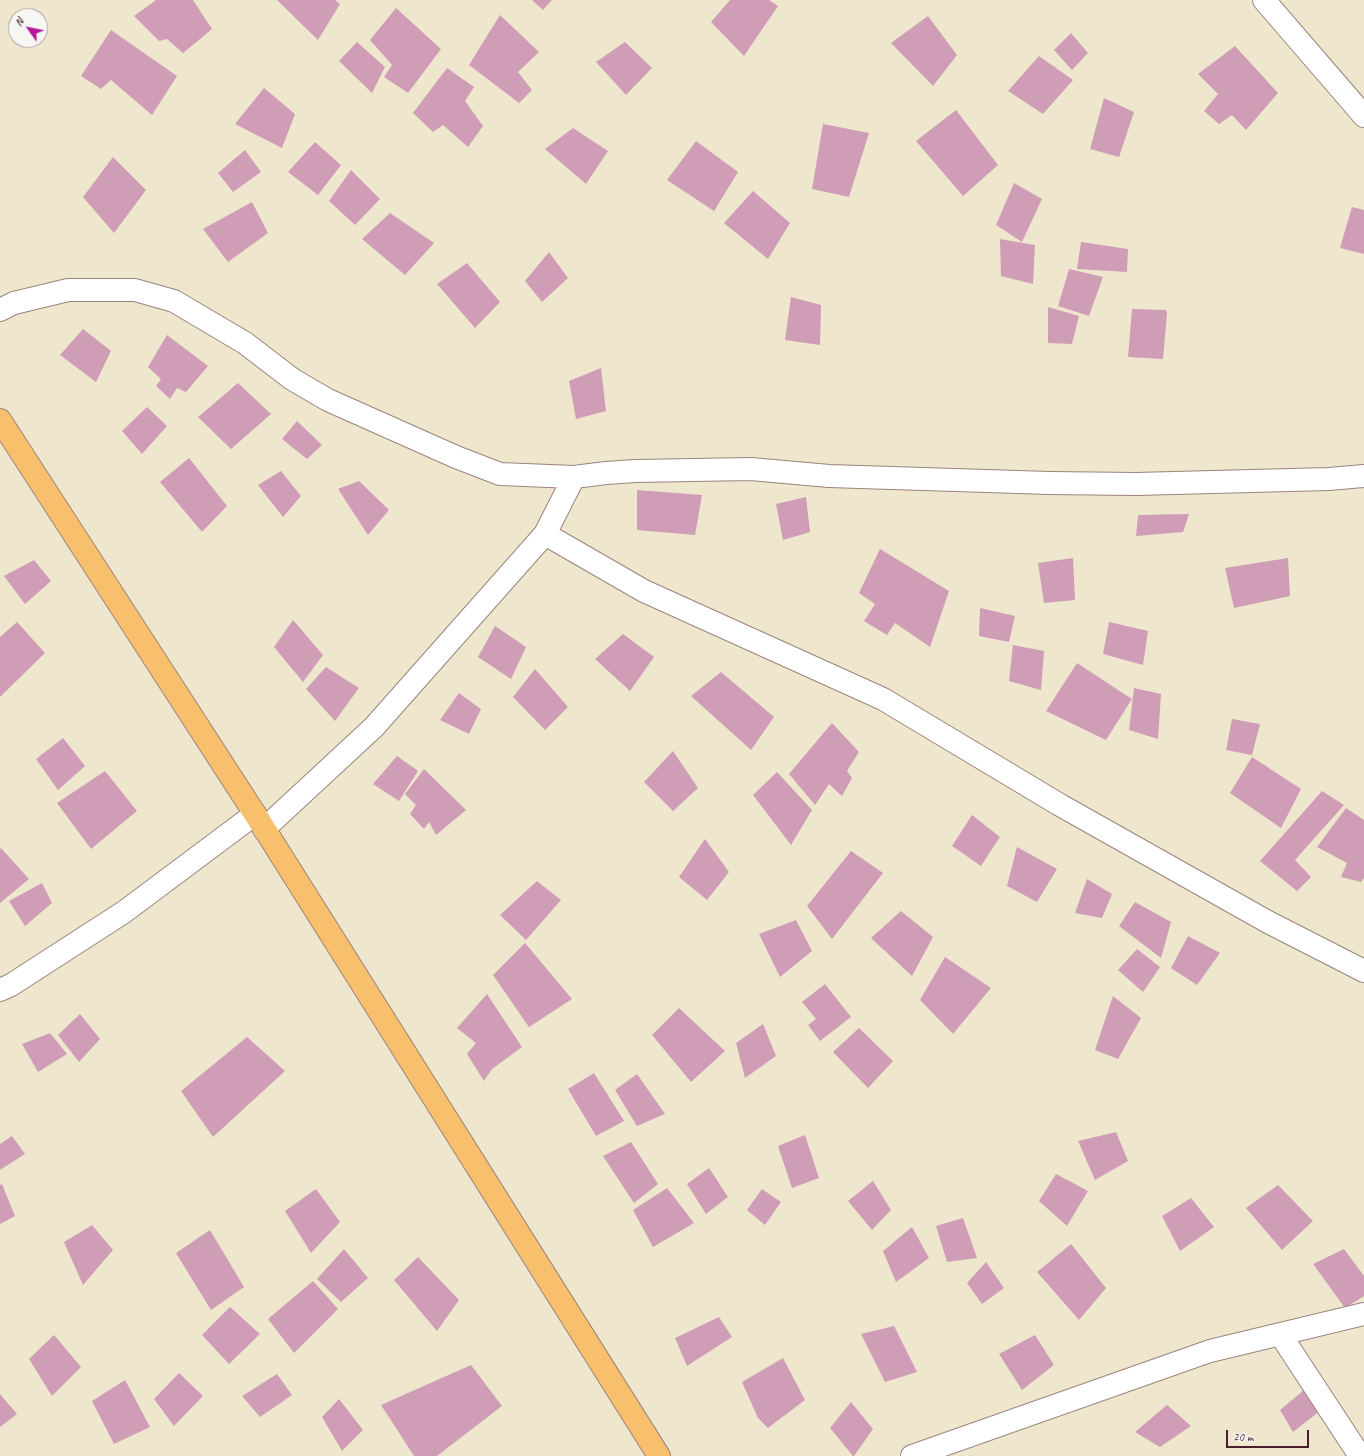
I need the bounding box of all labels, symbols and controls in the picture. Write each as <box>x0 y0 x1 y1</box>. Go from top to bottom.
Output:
north arrow <box>8 8 48 48</box>
text: N <box>11 15 27 29</box>
scale bar <box>1228 1422 1311 1448</box>
text: 20 m <box>1233 1429 1253 1445</box>

